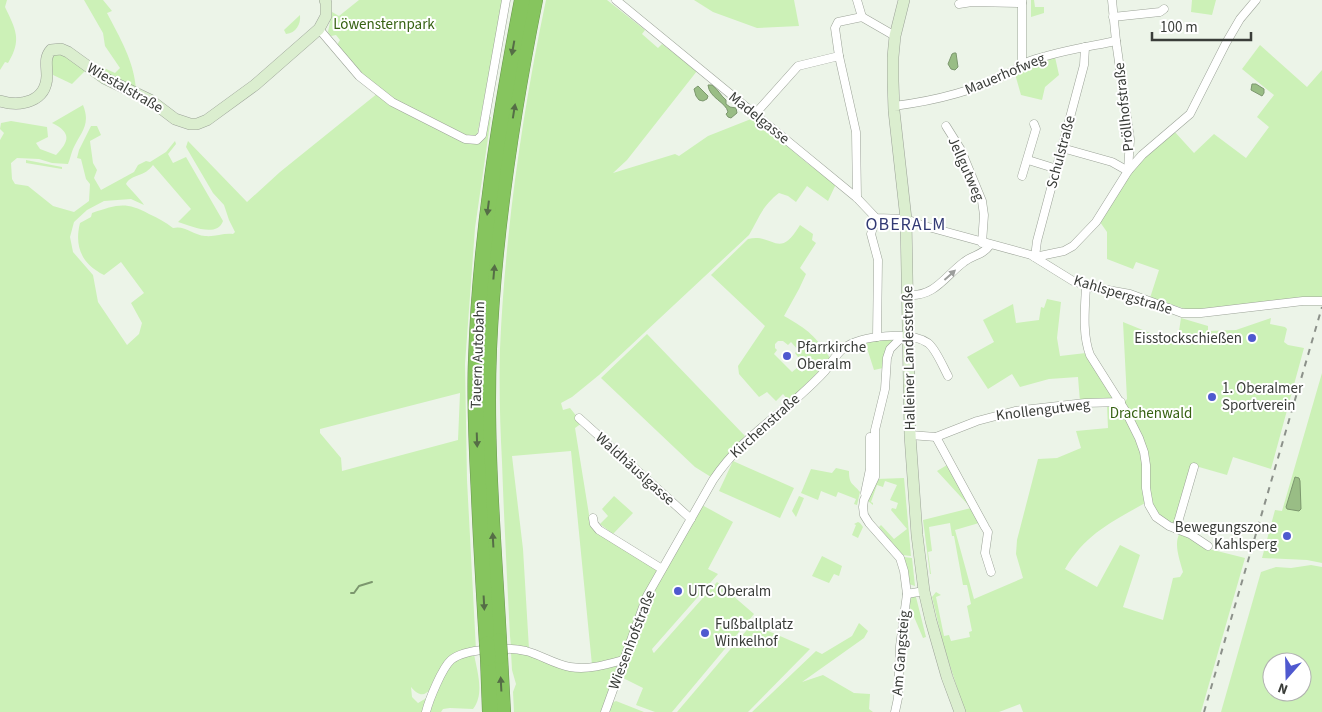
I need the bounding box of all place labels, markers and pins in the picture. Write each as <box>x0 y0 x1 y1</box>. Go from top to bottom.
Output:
place label: Eisstockschießen <box>1134 328 1242 349</box>
marker: Eisstockschießen <box>1246 332 1258 344</box>
place label: Pfarrkirche Oberalm <box>797 337 866 375</box>
marker: Pfarrkirche Oberalm <box>781 350 793 362</box>
place label: 1. Oberalmer Sportverein <box>1222 378 1304 416</box>
marker: 1. Oberalmer Sportverein <box>1206 391 1218 403</box>
place label: Bewegungszone Kahlsperg <box>1175 517 1277 555</box>
marker: Bewegungszone Kahlsperg <box>1281 530 1293 542</box>
place label: UTC Oberalm <box>688 581 771 602</box>
marker: UTC Oberalm <box>672 585 684 597</box>
place label: Fußballplatz Winkelhof <box>715 614 793 652</box>
marker: Fußballplatz Winkelhof <box>699 627 711 639</box>

